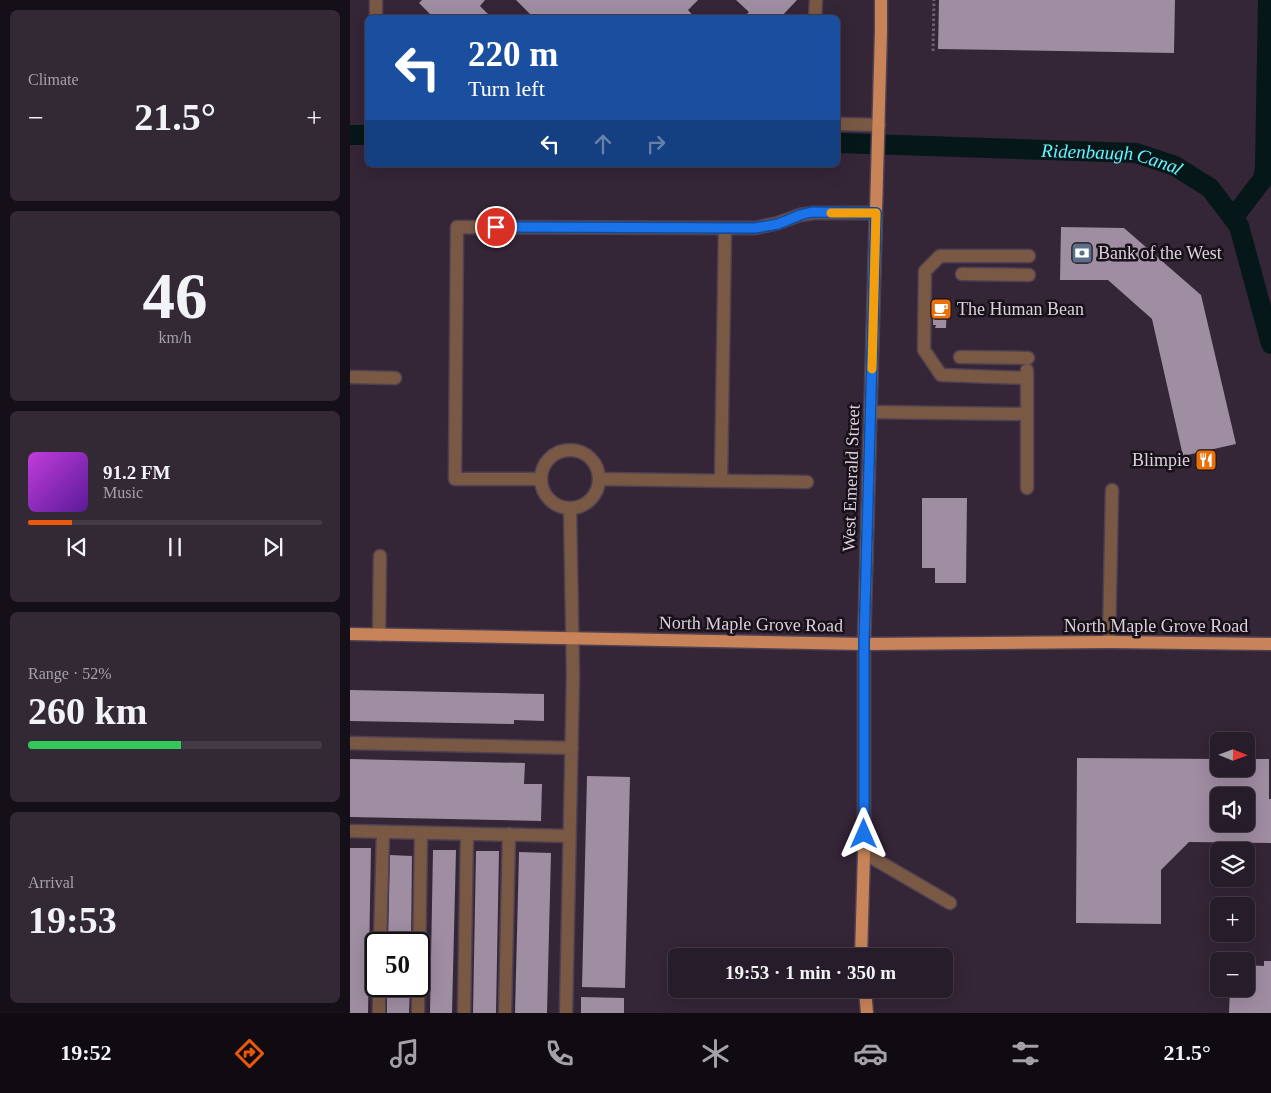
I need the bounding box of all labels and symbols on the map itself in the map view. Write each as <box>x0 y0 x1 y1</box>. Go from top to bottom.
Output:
water label: Ridenbaugh Canal <box>1040 139 1187 179</box>
pin <box>475 206 517 248</box>
bank icon: Bank of the West <box>1070 241 1094 265</box>
place label: Bank of the West <box>1098 243 1222 263</box>
cafe icon: The Human Bean <box>929 297 953 321</box>
place label: The Human Bean <box>957 299 1084 319</box>
street label: West Emerald Street <box>838 404 864 552</box>
restaurant icon: Blimpie <box>1194 448 1218 472</box>
place label: Blimpie <box>1132 450 1190 470</box>
street label: North Maple Grove Road <box>659 612 843 636</box>
street label: North Maple Grove Road <box>1064 616 1248 636</box>
north arrow <box>1210 732 1255 778</box>
position arrow <box>837 807 889 859</box>
speed limit sign: 50 <box>365 932 430 997</box>

